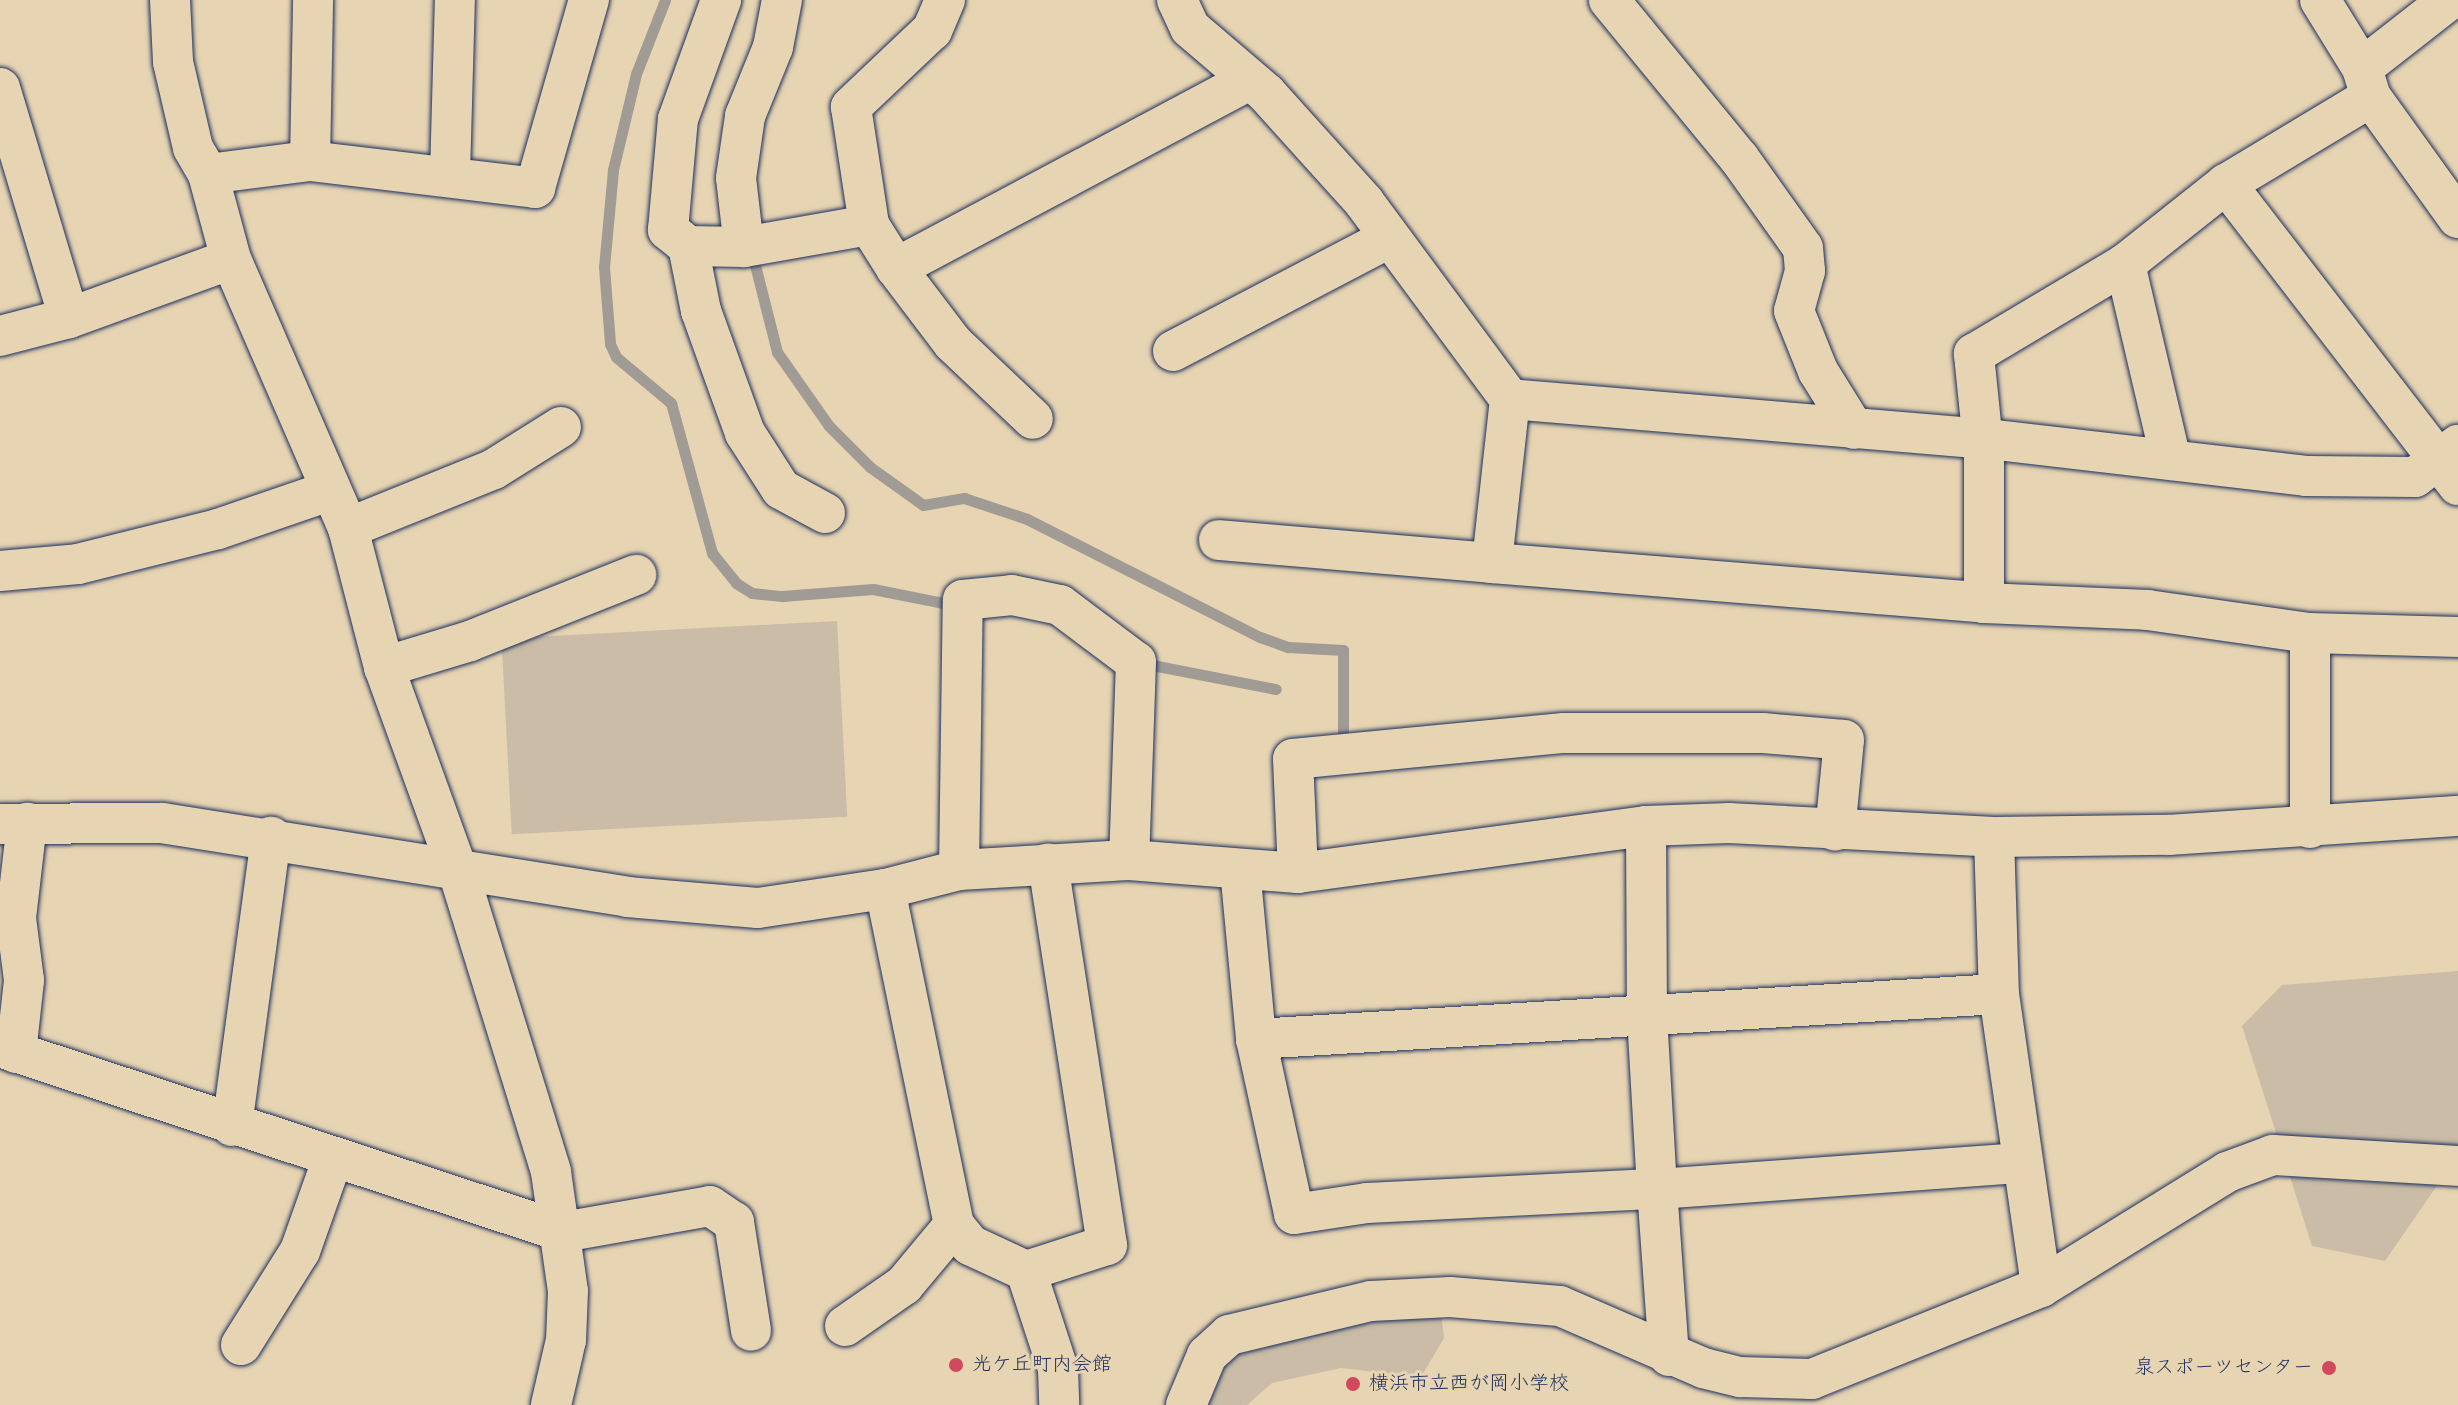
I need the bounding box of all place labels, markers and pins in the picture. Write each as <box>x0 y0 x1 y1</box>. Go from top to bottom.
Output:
place label: 光ケ丘町内会館 <box>972 1353 1112 1377</box>
marker: 光ケ丘町内会館 <box>947 1356 965 1374</box>
place label: 泉スポーツセンター <box>2133 1356 2313 1380</box>
marker: 泉スポーツセンター <box>2320 1359 2338 1377</box>
place label: 横浜市立西が岡小学校 <box>1369 1372 1569 1396</box>
marker: 横浜市立西が岡小学校 <box>1344 1375 1362 1393</box>

